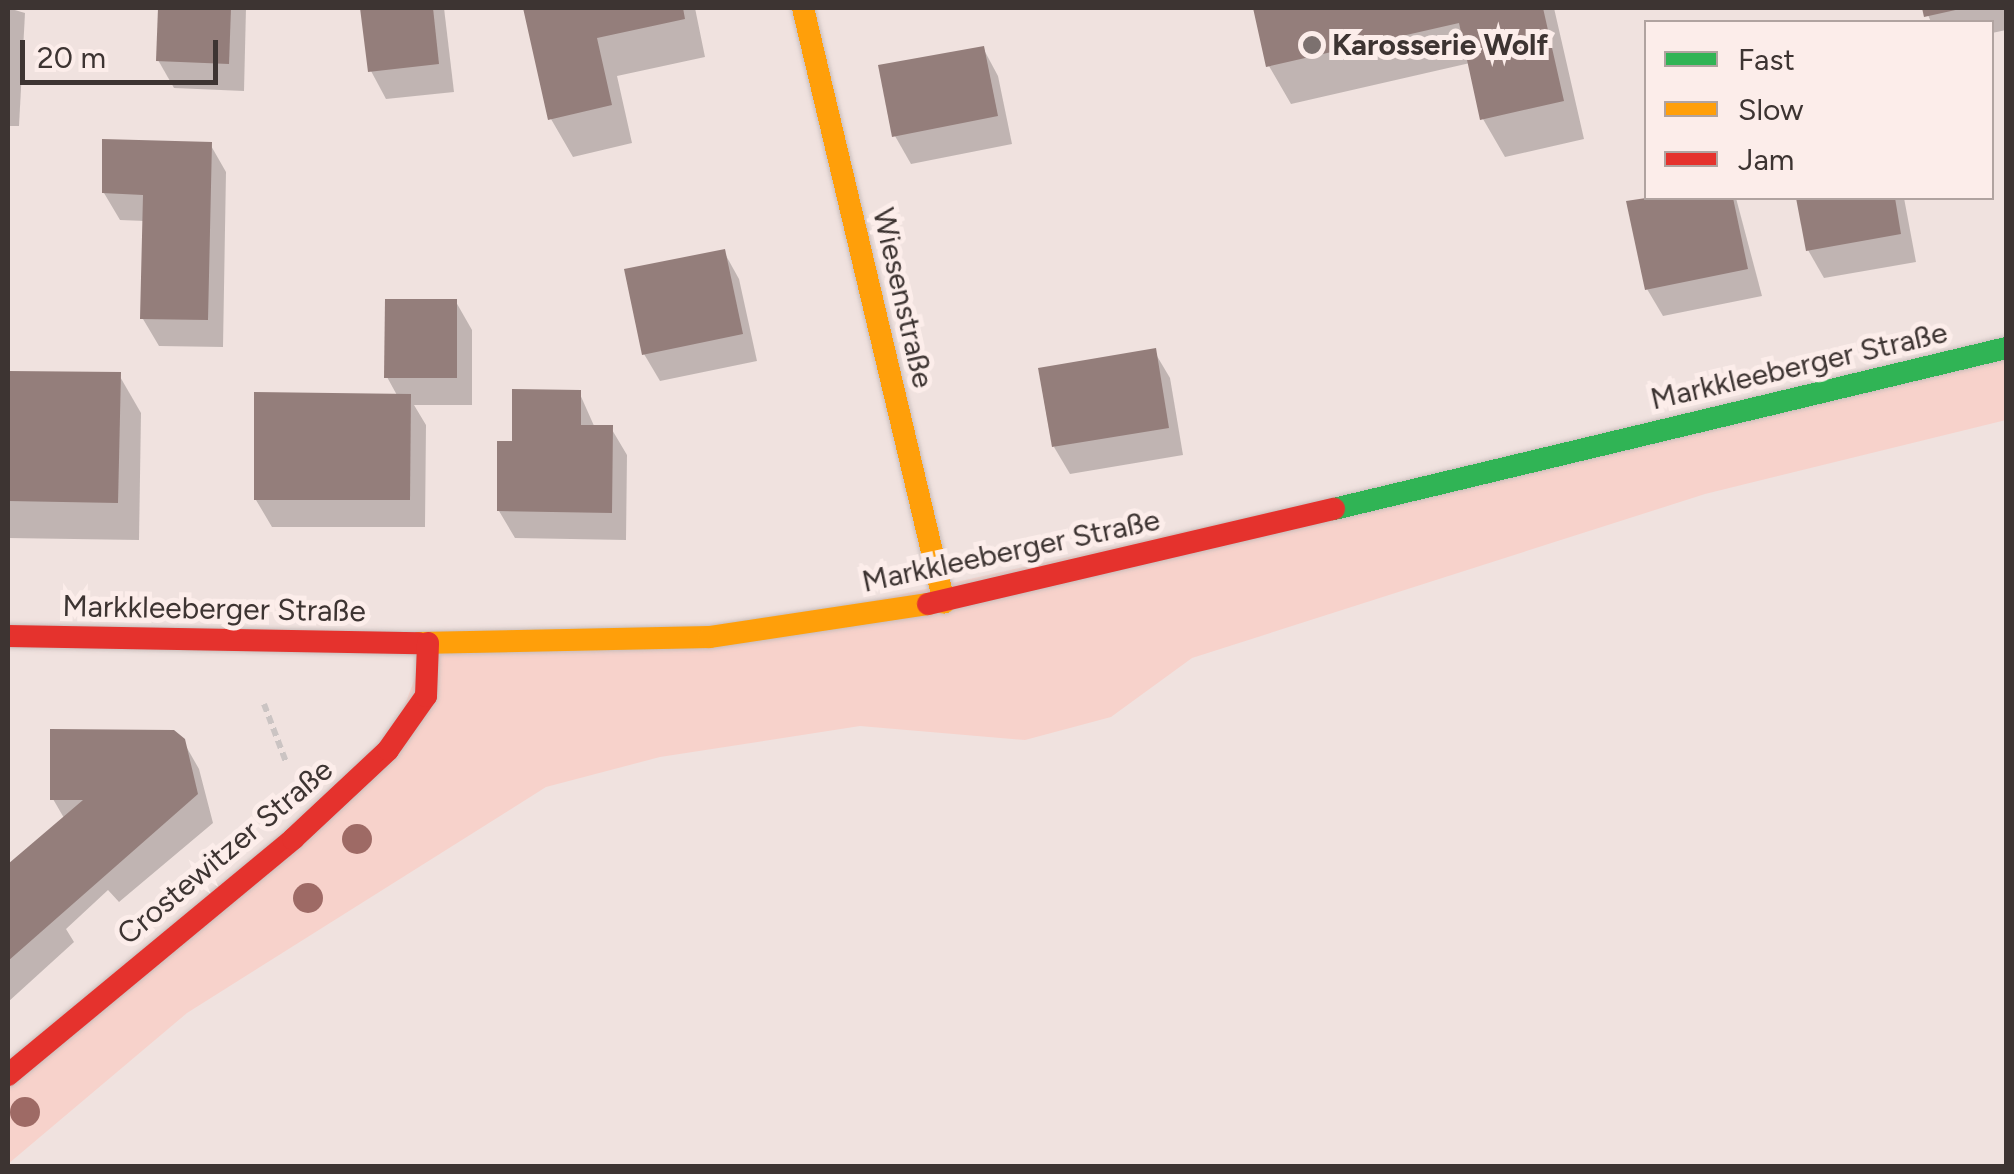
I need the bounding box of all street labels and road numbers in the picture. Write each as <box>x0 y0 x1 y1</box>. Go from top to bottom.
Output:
street label: Wiesenstraße <box>865 205 941 391</box>
street label: Markkleeberger Straße <box>1647 314 1951 418</box>
street label: Markkleeberger Straße <box>859 502 1163 600</box>
street label: Markkleeberger Straße <box>62 588 366 630</box>
street label: Crostewitzer Straße <box>110 752 340 952</box>

